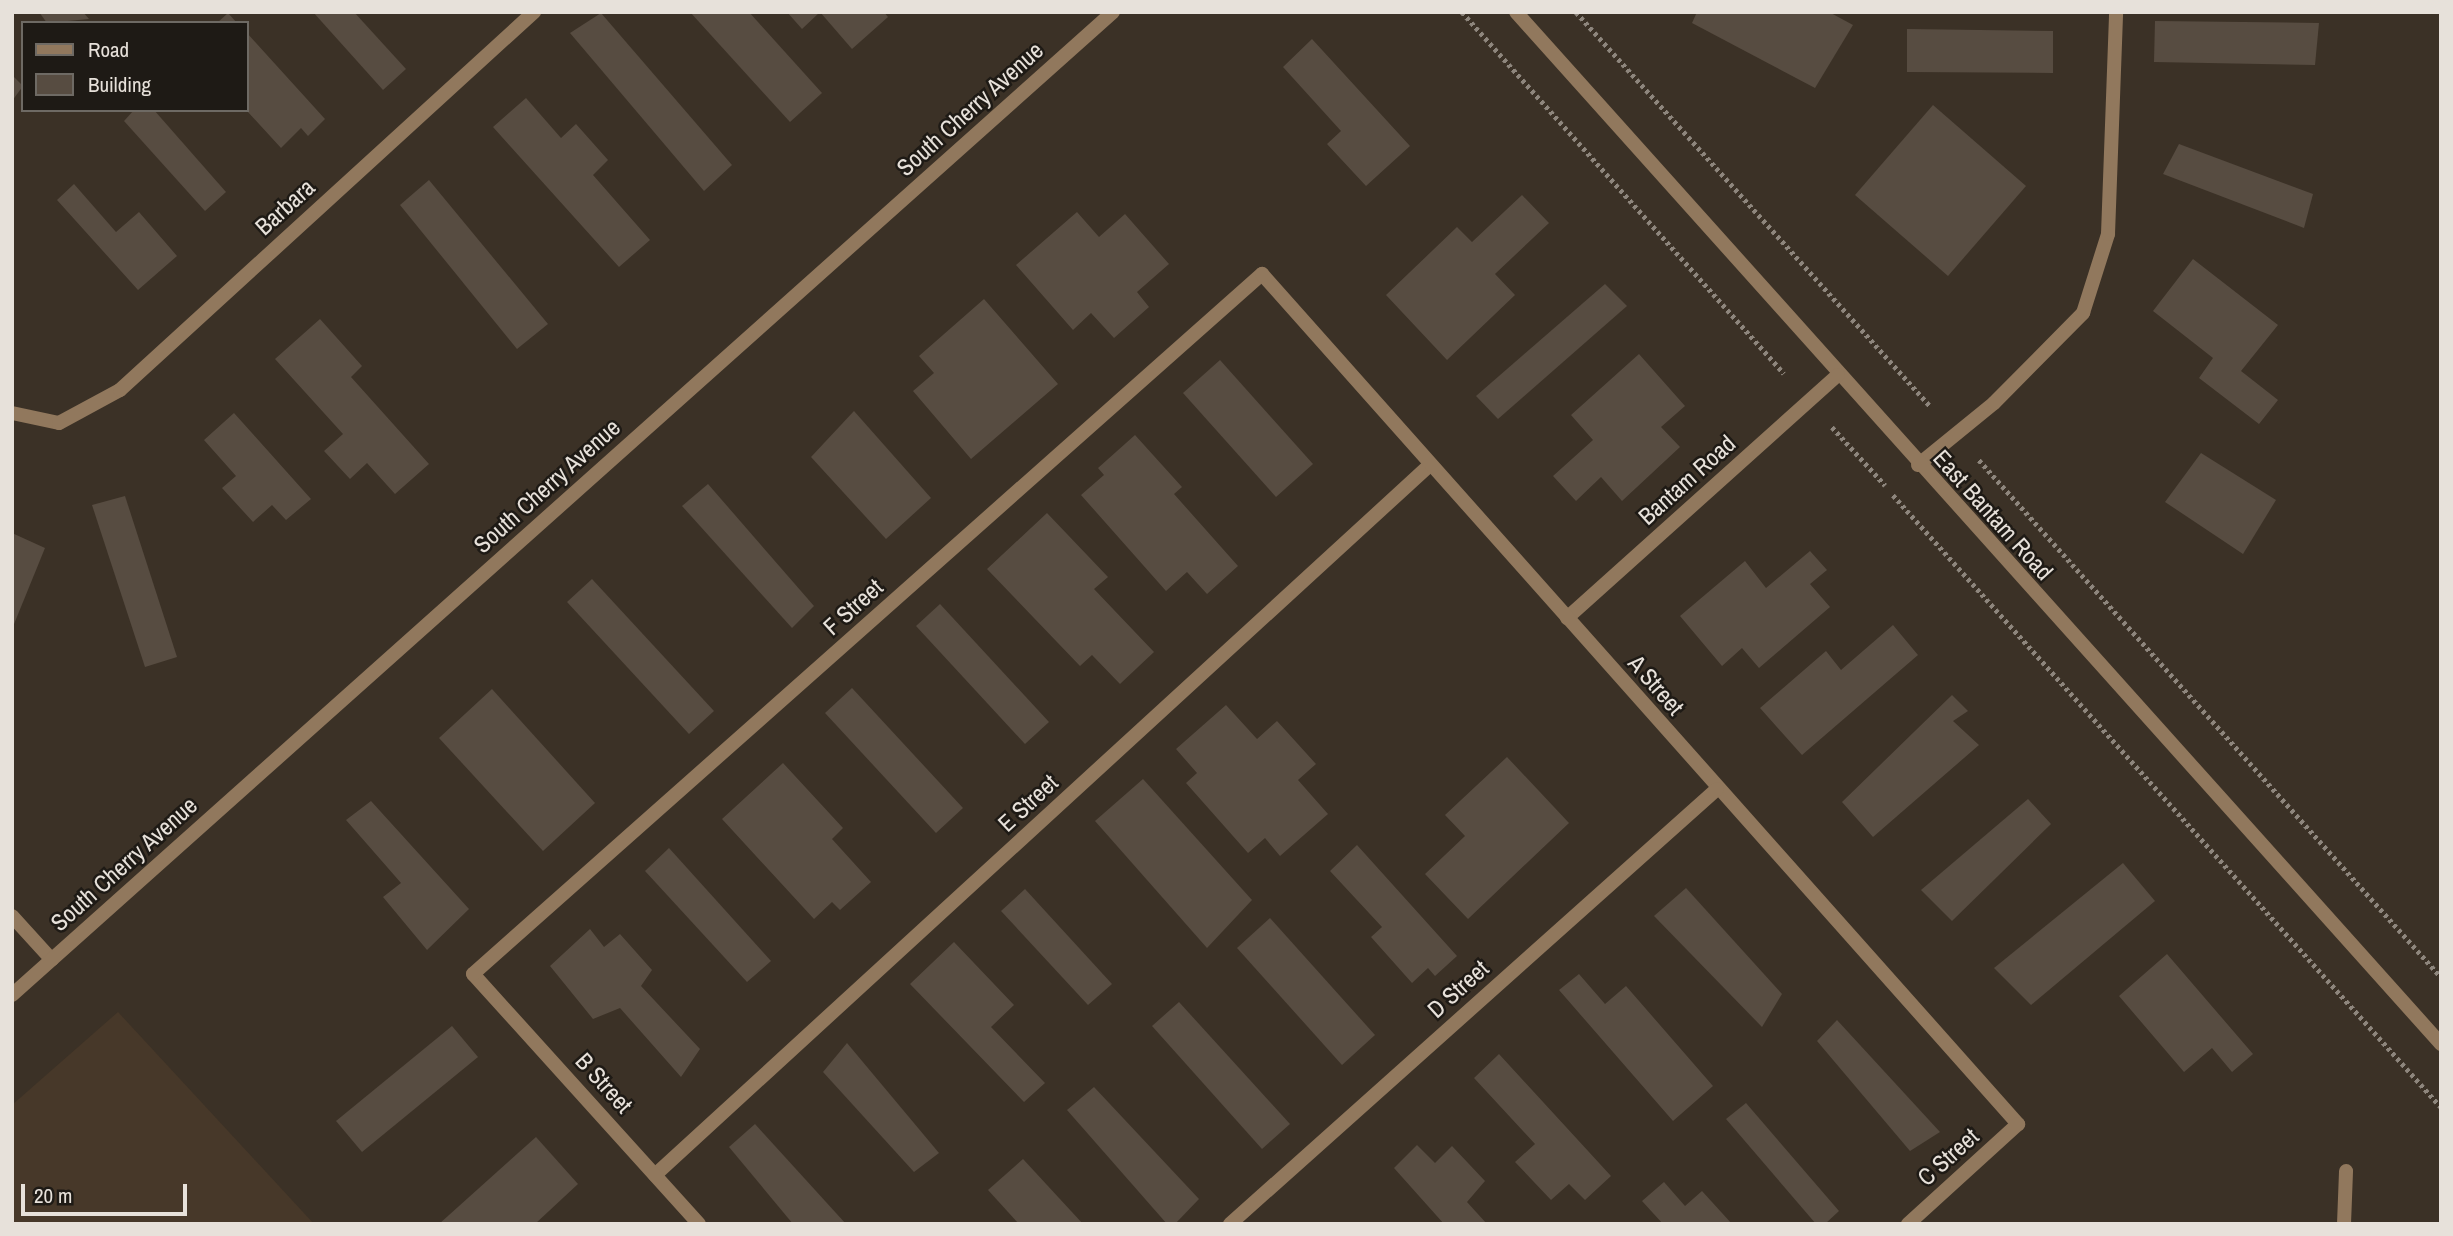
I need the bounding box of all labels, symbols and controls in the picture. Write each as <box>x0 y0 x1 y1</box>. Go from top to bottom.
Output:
legend <box>21 21 248 112</box>
text: Road <box>88 35 129 64</box>
street label: South Cherry Avenue <box>891 35 1049 183</box>
text: Building <box>88 70 151 99</box>
street label: Barbara <box>249 173 321 241</box>
street label: South Cherry Avenue <box>468 412 626 560</box>
street label: Bantam Road <box>1633 429 1741 531</box>
street label: East Bantam Road <box>1927 444 2059 586</box>
street label: F Street <box>817 573 889 641</box>
street label: A Street <box>1622 649 1690 721</box>
street label: E Street <box>992 768 1064 838</box>
street label: South Cherry Avenue <box>45 790 203 938</box>
street label: D Street <box>1422 954 1494 1024</box>
street label: B Street <box>570 1047 638 1119</box>
street label: C Street <box>1912 1122 1984 1192</box>
scale bar <box>24 1170 191 1214</box>
text: 20 m <box>34 1181 72 1210</box>

